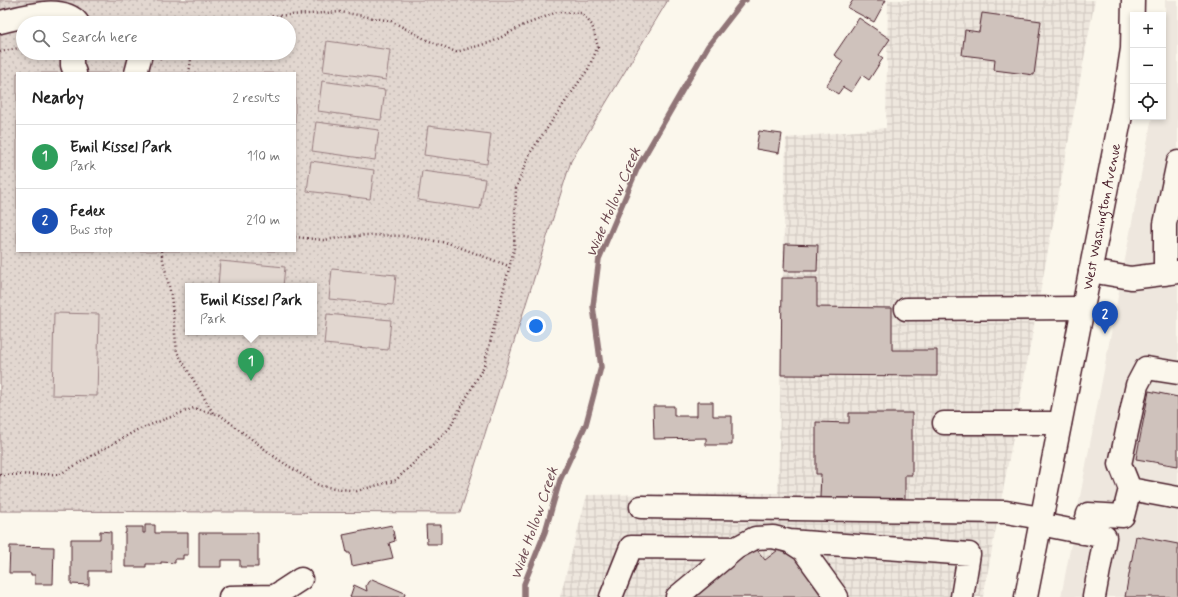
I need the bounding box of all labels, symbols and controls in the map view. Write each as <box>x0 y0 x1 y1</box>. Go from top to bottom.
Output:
map controls <box>1130 12 1166 120</box>
button: + <box>1130 12 1166 48</box>
search box <box>16 16 296 60</box>
icon: search <box>30 27 52 49</box>
text: Search here <box>62 28 138 48</box>
button: − <box>1130 48 1166 84</box>
button: locate <box>1130 84 1166 120</box>
text: Nearby <box>32 87 84 109</box>
text: 2 results <box>233 90 280 107</box>
text: Emil Kissel Park <box>70 138 172 158</box>
street label: West Washington Avenue <box>1079 141 1125 291</box>
water label: Wide Hollow Creek <box>582 144 646 261</box>
text: 1 <box>42 148 48 165</box>
text: 110 m <box>247 148 280 165</box>
text: Park <box>70 158 96 175</box>
text: Fedex <box>70 202 105 222</box>
text: 2 <box>42 212 48 229</box>
text: 210 m <box>246 212 280 229</box>
text: Bus stop <box>70 222 113 239</box>
popup <box>185 283 317 335</box>
text: Emil Kissel Park <box>200 291 302 311</box>
pin: 2 <box>1092 301 1118 334</box>
text: Park <box>200 311 226 328</box>
your location <box>526 316 546 336</box>
pin: 1 <box>238 348 264 381</box>
water label: Wide Hollow Creek <box>506 464 564 582</box>

